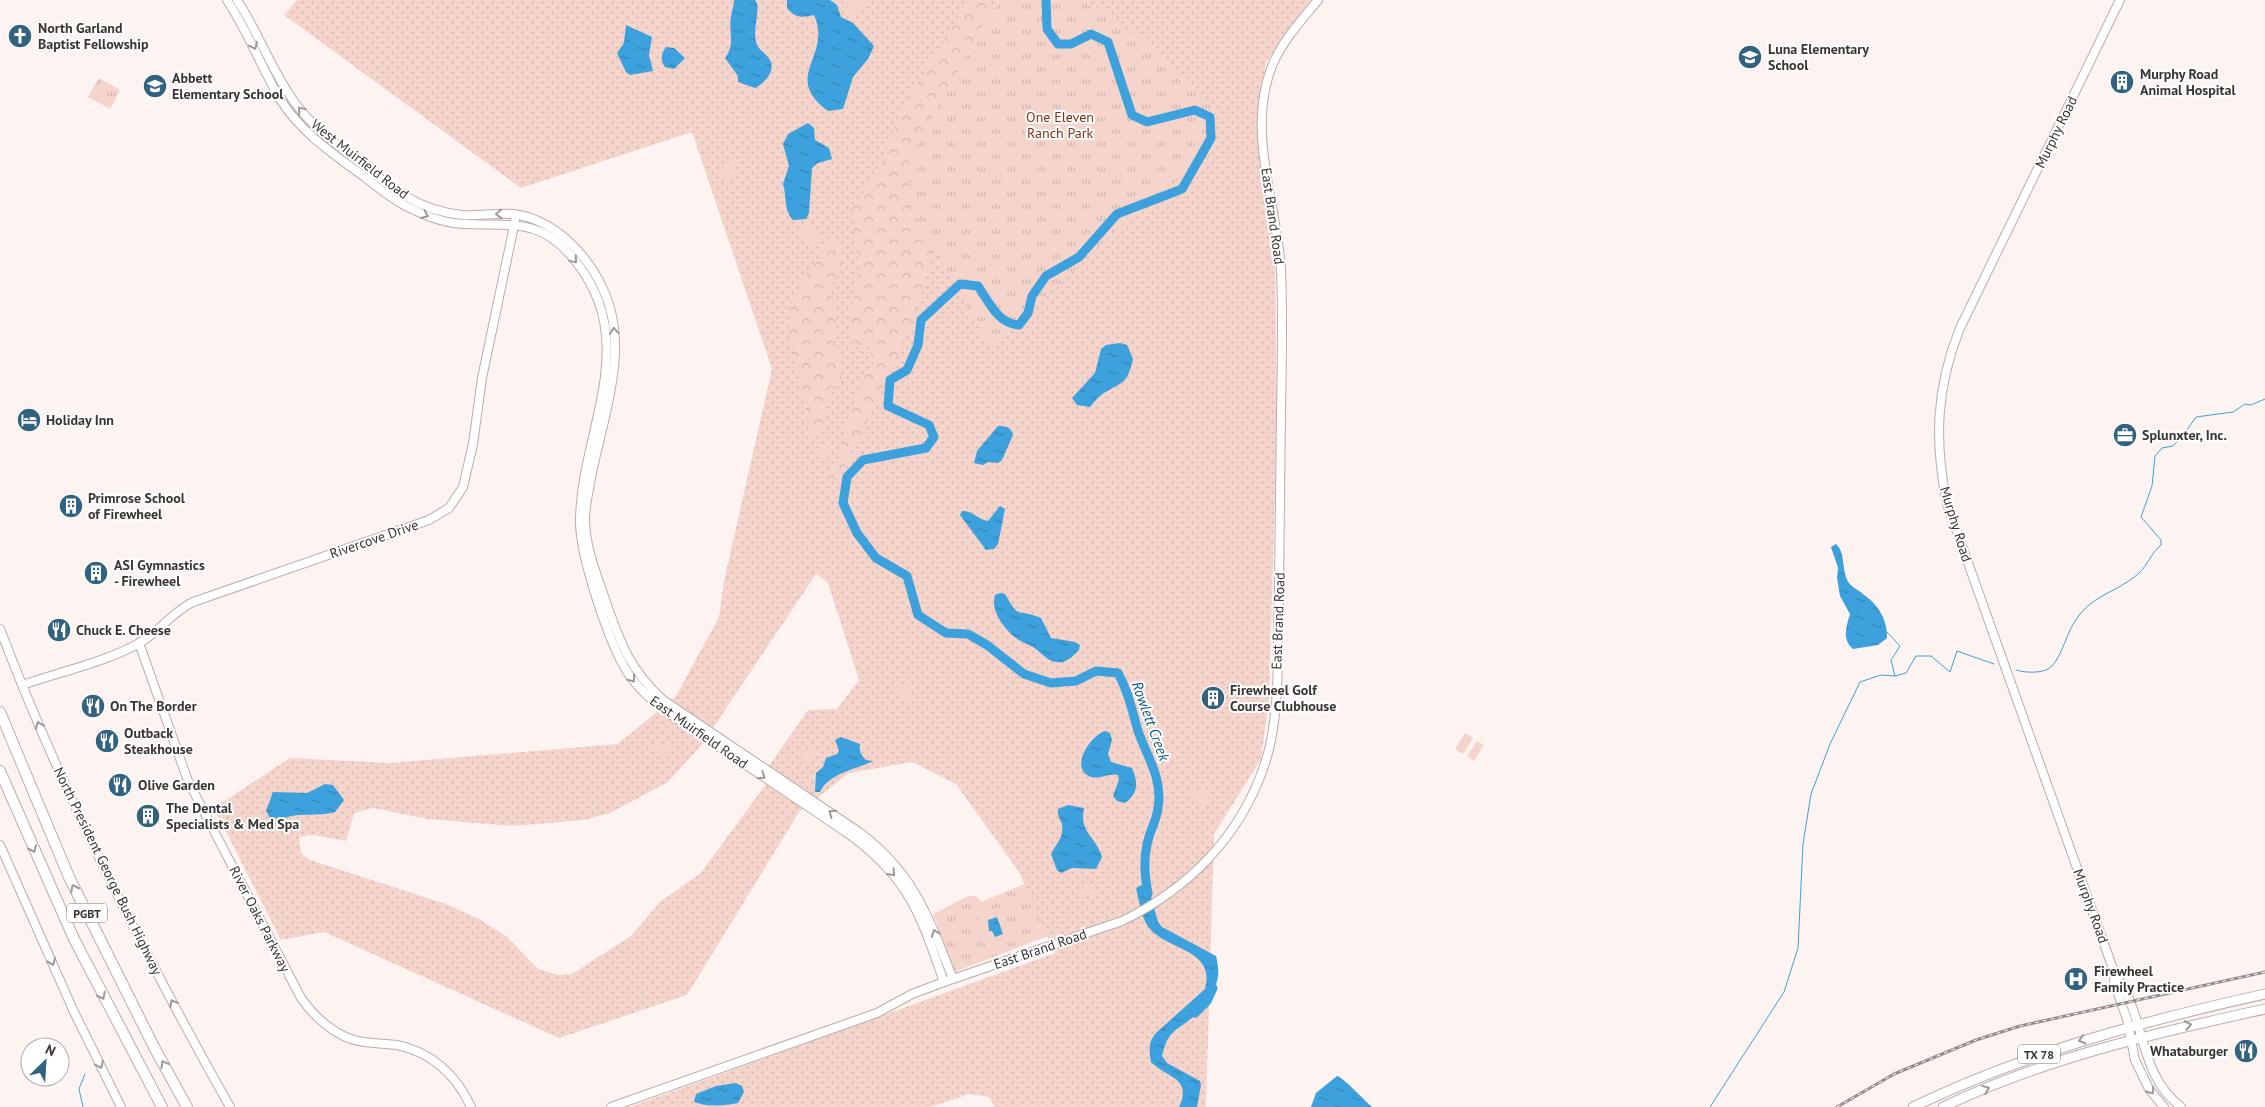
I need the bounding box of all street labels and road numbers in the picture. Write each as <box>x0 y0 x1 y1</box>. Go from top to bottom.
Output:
street label: Murphy Road <box>2031 93 2081 171</box>
street label: West Muirfield Road <box>307 115 413 203</box>
street label: East Brand Road <box>1257 167 1289 265</box>
street label: Murphy Road <box>1936 484 1976 564</box>
street label: Rivercove Drive <box>327 515 421 563</box>
street label: East Brand Road <box>1267 572 1289 670</box>
street label: East Muirfield Road <box>646 691 752 773</box>
street label: North President George Bush Highway <box>50 764 167 978</box>
street label: River Oaks Parkway <box>226 863 295 975</box>
street label: Murphy Road <box>2069 866 2113 946</box>
road number: PGBT <box>67 904 107 922</box>
street label: East Brand Road <box>991 925 1089 973</box>
road number: TX 78 <box>2018 1044 2060 1064</box>

